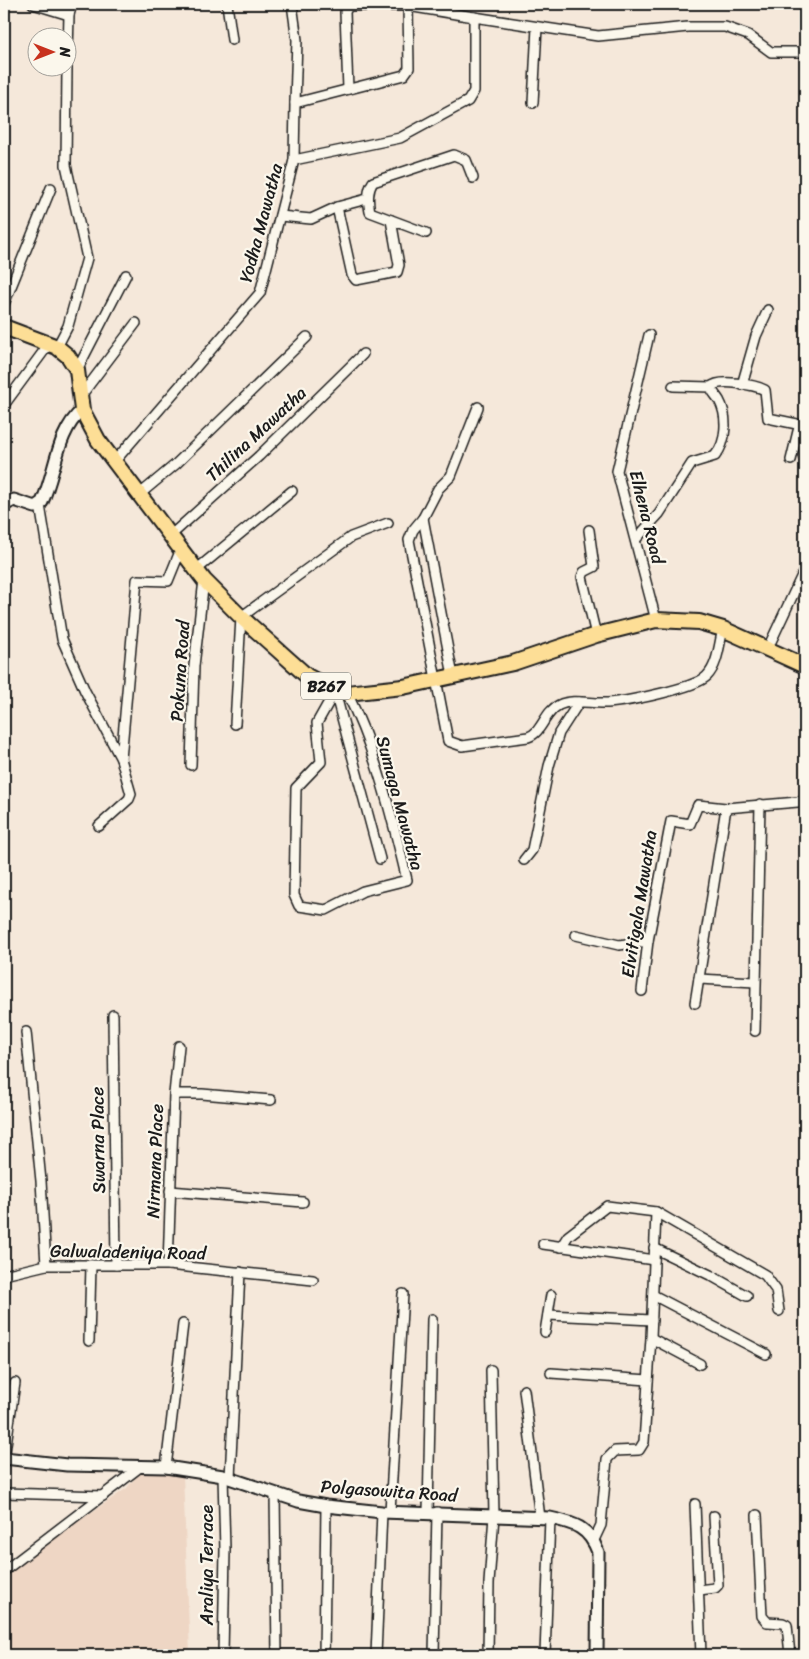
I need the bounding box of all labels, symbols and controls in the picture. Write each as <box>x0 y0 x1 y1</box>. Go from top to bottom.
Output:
north arrow <box>28 28 78 78</box>
text: N <box>52 46 77 57</box>
street label: Yodha Mawatha <box>230 159 292 286</box>
street label: Thilina Mawatha <box>198 378 314 490</box>
street label: Elhena Road <box>620 467 674 569</box>
street label: Pokuna Road <box>161 618 200 723</box>
road number: B267 <box>301 672 351 699</box>
street label: Sumaga Mawatha <box>367 732 433 874</box>
street label: Elvitigala Mawatha <box>612 828 666 980</box>
street label: Swarna Place <box>81 1086 115 1194</box>
street label: Nirmana Place <box>137 1103 173 1219</box>
street label: Galwaladeniya Road <box>50 1235 208 1269</box>
street label: Polgasowita Road <box>320 1470 460 1512</box>
street label: Araliya Terrace <box>191 1505 223 1626</box>

